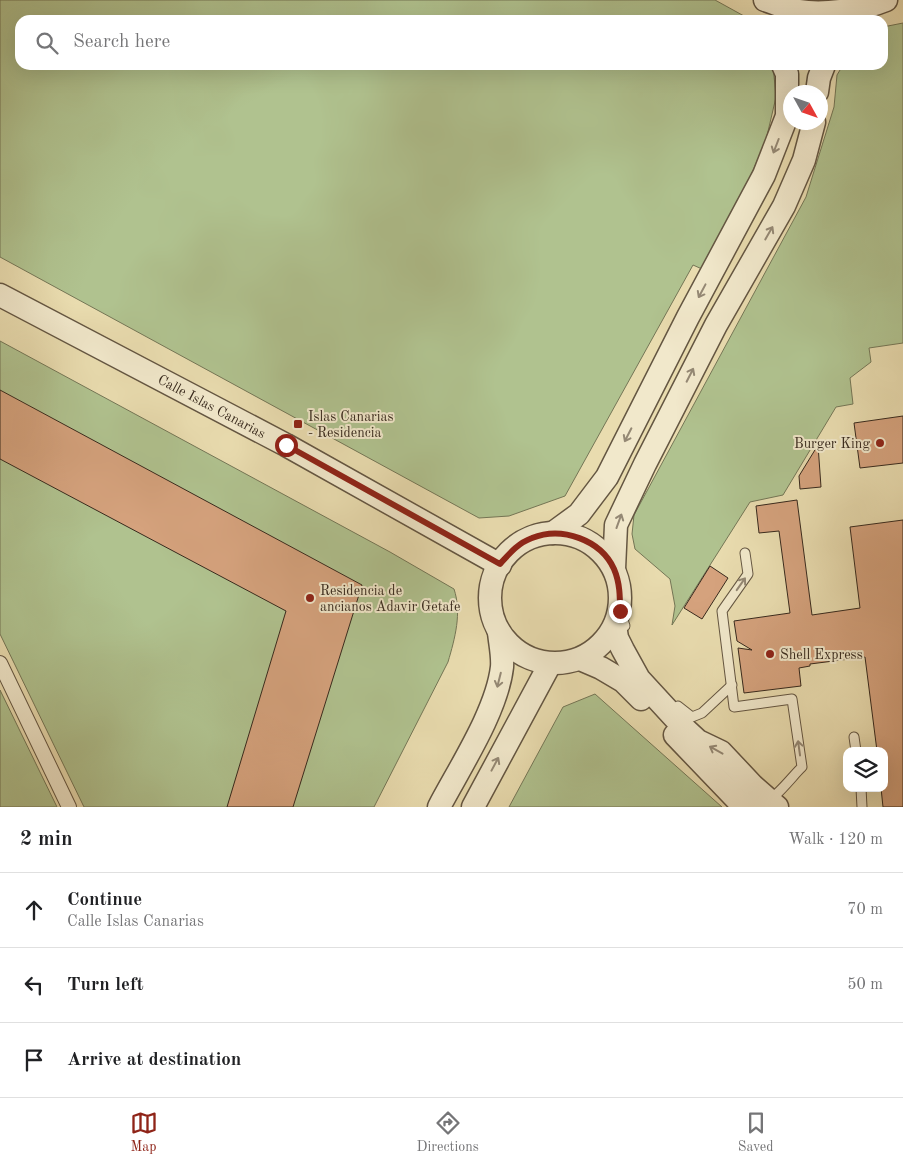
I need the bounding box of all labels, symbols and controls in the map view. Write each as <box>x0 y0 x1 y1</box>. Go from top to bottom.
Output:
search box <box>15 15 888 70</box>
icon: search <box>33 29 61 57</box>
text: Search here <box>73 33 170 52</box>
north arrow <box>783 85 828 130</box>
one-way arrow <box>770 138 780 153</box>
one-way arrow <box>764 226 774 240</box>
one-way arrow <box>697 283 706 298</box>
one-way arrow <box>686 368 696 383</box>
street label: Calle Islas Canarias <box>155 373 268 441</box>
place label: Islas Canarias - Residencia <box>308 410 394 440</box>
marker: Islas Canarias - Residencia <box>292 418 304 430</box>
one-way arrow <box>623 428 633 443</box>
route start <box>275 434 298 457</box>
place label: Burger King <box>794 437 870 451</box>
marker: Burger King <box>874 437 886 449</box>
one-way arrow <box>615 514 624 529</box>
one-way arrow <box>736 577 746 591</box>
place label: Residencia de ancianos Adavir Getafe <box>320 584 461 614</box>
marker: Residencia de ancianos Adavir Getafe <box>304 592 316 604</box>
route end <box>609 600 632 623</box>
marker: Shell Express <box>764 648 776 660</box>
place label: Shell Express <box>780 648 863 662</box>
one-way arrow <box>494 672 503 688</box>
one-way arrow <box>794 740 804 756</box>
one-way arrow <box>708 745 723 755</box>
map controls <box>843 747 888 792</box>
button: layers <box>843 747 888 792</box>
one-way arrow <box>491 757 500 772</box>
text: 2 min <box>20 829 73 850</box>
text: Walk · 120 m <box>788 832 883 848</box>
text: Continue <box>67 891 142 910</box>
icon: ahead <box>20 896 48 924</box>
text: 70 m <box>847 902 883 918</box>
text: Calle Islas Canarias <box>67 914 204 930</box>
icon: left <box>20 971 48 999</box>
text: Turn left <box>67 976 144 995</box>
text: 50 m <box>847 977 883 993</box>
icon: arrive <box>20 1046 48 1074</box>
text: Arrive at destination <box>67 1051 241 1070</box>
tab: Map <box>130 1109 158 1156</box>
tab: Directions <box>417 1109 479 1156</box>
tab: Saved <box>738 1109 773 1156</box>

